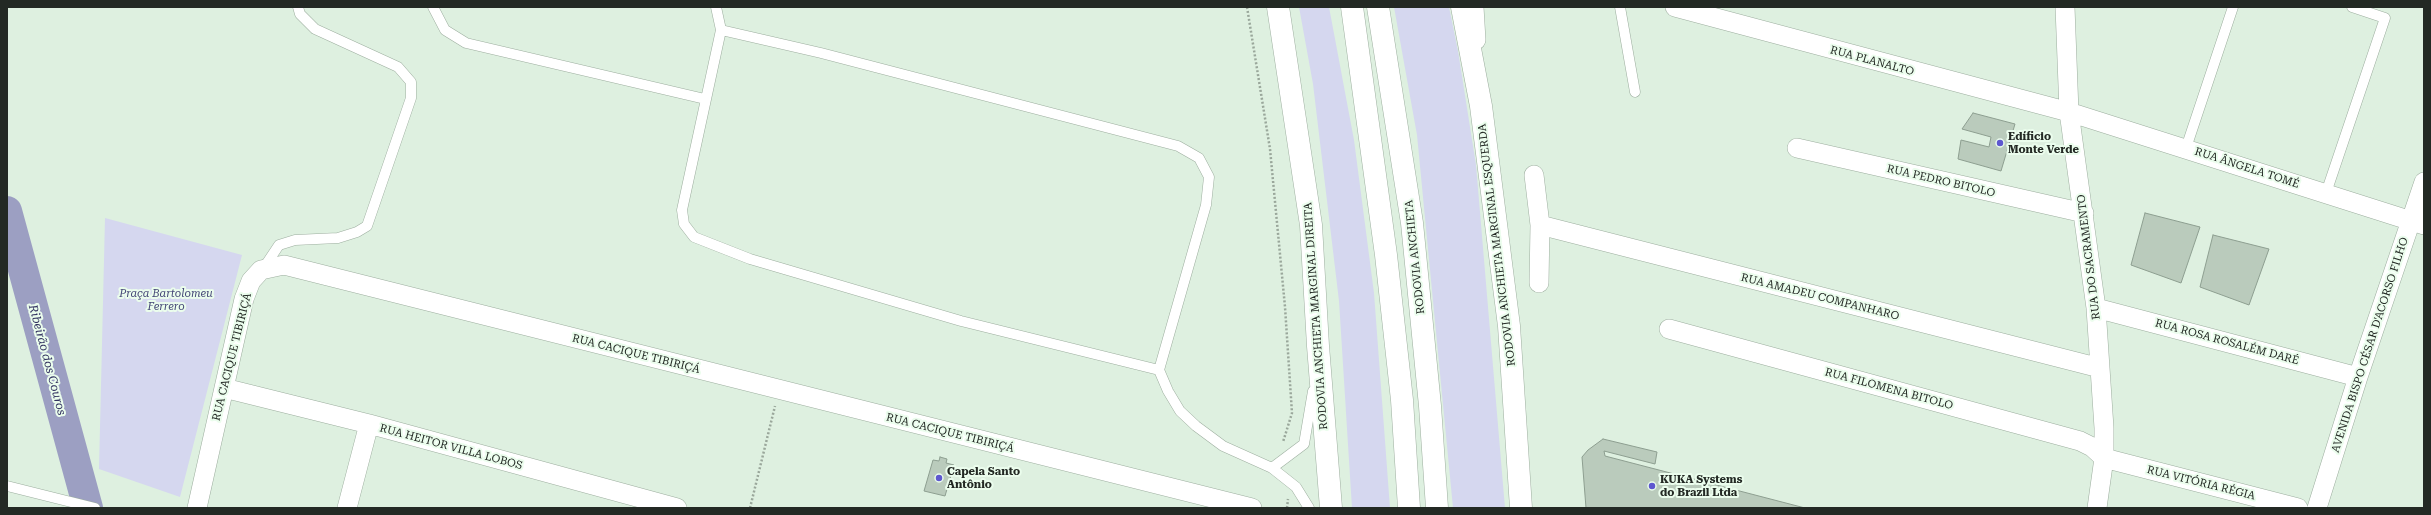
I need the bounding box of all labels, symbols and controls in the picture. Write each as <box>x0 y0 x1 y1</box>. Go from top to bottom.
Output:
street label: RUA PLANALTO <box>1829 43 1915 79</box>
street label: RODOVIA ANCHIETA MARGINAL ESQUERDA <box>1476 123 1518 367</box>
place label: Edíficio Monte Verde <box>2008 130 2079 156</box>
marker: Edíficio Monte Verde <box>1995 138 2005 148</box>
street label: RUA ÂNGELA TOMÉ <box>2193 145 2301 191</box>
street label: RUA PEDRO BITOLO <box>1885 162 1997 200</box>
street label: RUA DO SACRAMENTO <box>2075 194 2103 320</box>
street label: RODOVIA ANCHIETA <box>1402 199 1428 315</box>
street label: RODOVIA ANCHIETA MARGINAL DIREITA <box>1301 202 1331 430</box>
street label: AVENIDA BISPO CÉSAR D'ACORSO FILHO <box>2329 236 2411 454</box>
street label: RUA AMADEU COMPANHARO <box>1739 271 1901 323</box>
park label: Praça Bartolomeu Ferrero <box>119 287 213 313</box>
street label: RUA CACIQUE TIBIRIÇÁ <box>210 292 254 422</box>
water label: Ribeirão dos Couros <box>25 303 69 417</box>
street label: RUA ROSA ROSALÉM DARÉ <box>2154 316 2300 368</box>
street label: RUA CACIQUE TIBIRIÇÁ <box>571 332 701 376</box>
street label: RUA FILOMENA BITOLO <box>1823 366 1955 412</box>
street label: RUA CACIQUE TIBIRIÇÁ <box>885 411 1015 455</box>
street label: RUA HEITOR VILLA LOBOS <box>378 422 524 472</box>
street label: RUA VITÓRIA RÉGIA <box>2145 463 2257 503</box>
place label: Capela Santo Antônio <box>947 465 1020 491</box>
marker: Capela Santo Antônio <box>934 473 944 483</box>
place label: KUKA Systems do Brazil Ltda <box>1660 473 1742 499</box>
marker: KUKA Systems do Brazil Ltda <box>1647 481 1657 491</box>

